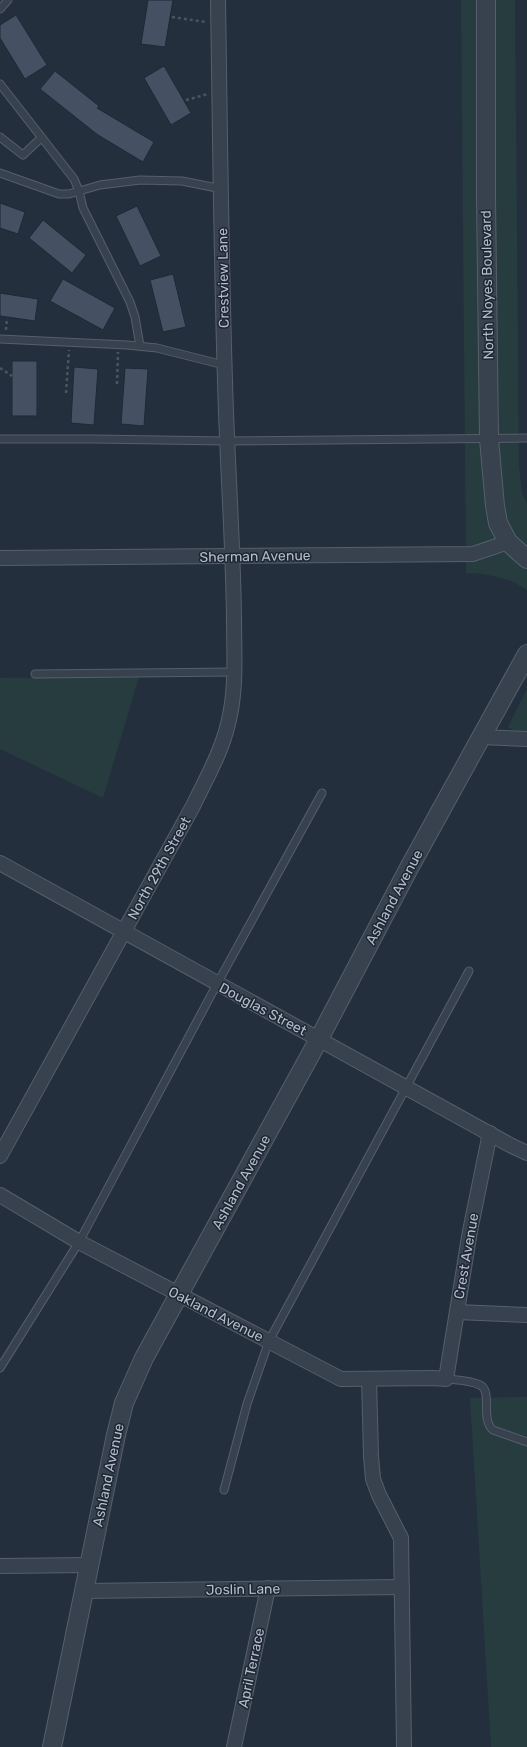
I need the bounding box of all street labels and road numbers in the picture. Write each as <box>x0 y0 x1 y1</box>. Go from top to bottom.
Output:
street label: North Noyes Boulevard <box>478 210 497 360</box>
street label: Crestview Lane <box>214 228 233 328</box>
street label: Sherman Avenue <box>199 547 311 566</box>
street label: North 29th Street <box>124 813 195 923</box>
street label: Ashland Avenue <box>362 847 427 948</box>
street label: Douglas Street <box>216 979 310 1040</box>
street label: Ashland Avenue <box>209 1132 274 1232</box>
street label: Crest Avenue <box>451 1212 482 1300</box>
street label: Oakland Avenue <box>165 1283 266 1346</box>
street label: Ashland Avenue <box>89 1422 128 1528</box>
street label: Joslin Lane <box>206 1580 281 1599</box>
street label: April Terrace <box>235 1626 268 1710</box>

